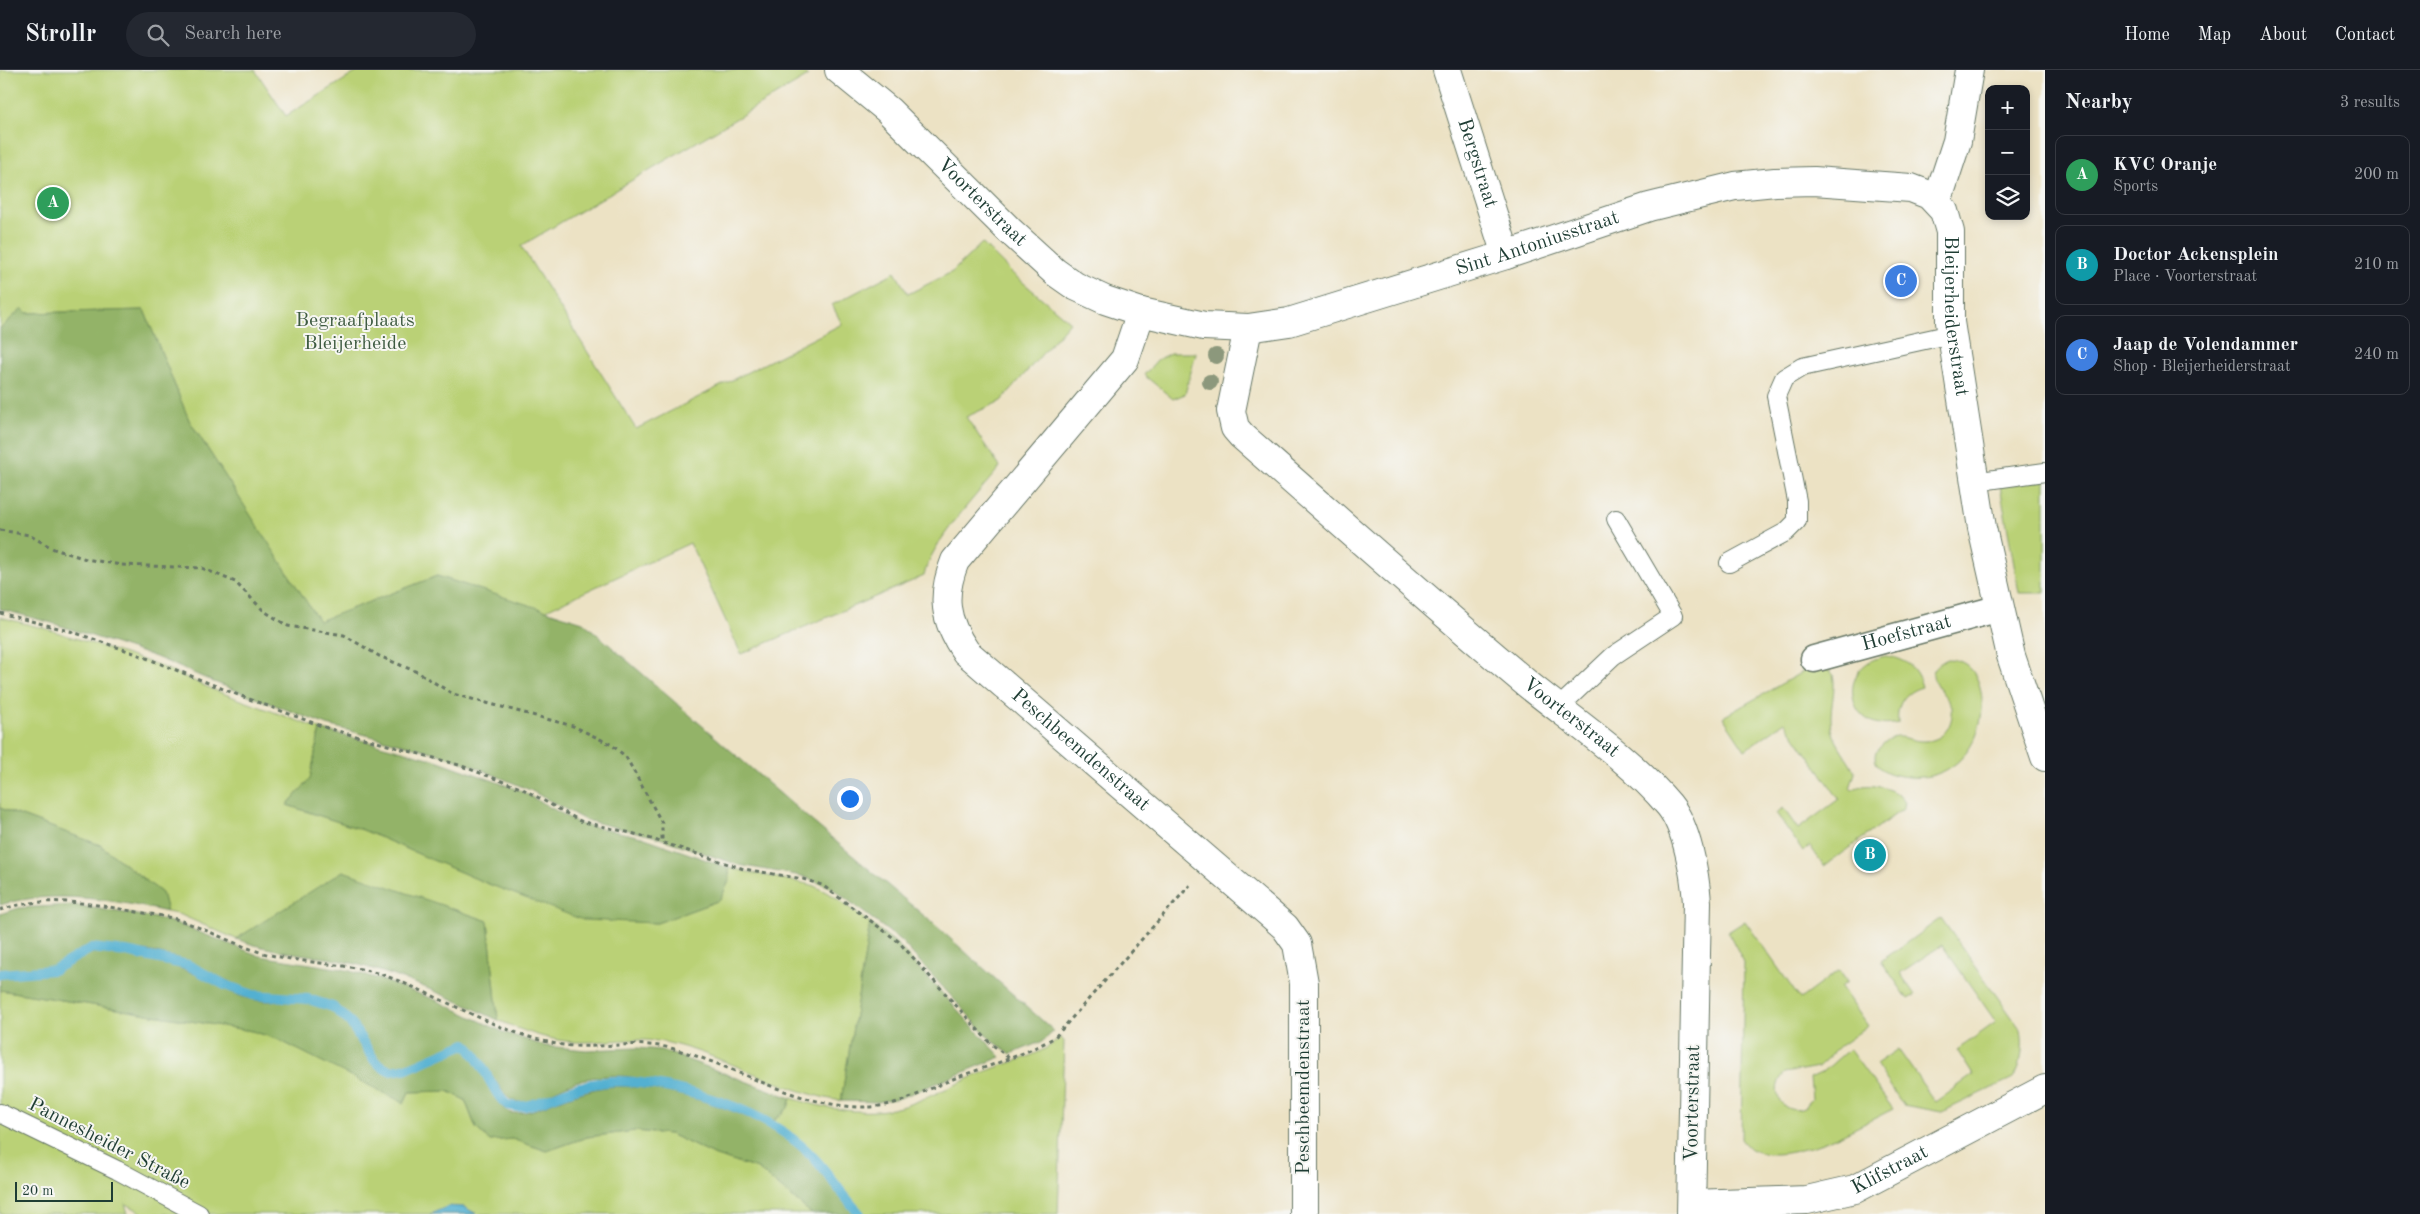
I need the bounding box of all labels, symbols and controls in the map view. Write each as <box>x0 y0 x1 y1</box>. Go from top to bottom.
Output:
search box <box>126 12 476 57</box>
icon: search <box>144 21 172 49</box>
text: Strollr <box>25 23 96 47</box>
text: Search here <box>184 25 282 44</box>
text: Home <box>2124 26 2170 44</box>
text: Map <box>2198 26 2231 44</box>
text: About <box>2259 26 2307 44</box>
text: Contact <box>2335 26 2395 44</box>
map controls <box>1985 85 2030 220</box>
button: + <box>1985 85 2030 130</box>
text: Nearby <box>2065 92 2133 113</box>
text: 3 results <box>2340 95 2400 111</box>
street label: Bergstraat <box>1453 116 1500 211</box>
button: − <box>1985 130 2030 175</box>
street label: Voorterstraat <box>933 155 1030 251</box>
text: KVC Oranje <box>2113 156 2217 175</box>
text: A <box>2076 167 2088 183</box>
text: 200 m <box>2354 167 2399 183</box>
button: layers <box>1985 175 2030 220</box>
text: Sports <box>2113 179 2158 195</box>
pin: A <box>37 184 69 222</box>
street label: Sint Antoniusstraat <box>1454 208 1622 280</box>
street label: Bleijerheiderstraat <box>1940 236 1971 398</box>
text: Doctor Ackensplein <box>2113 246 2279 265</box>
text: B <box>2076 257 2088 273</box>
text: 210 m <box>2354 257 2399 273</box>
pin: C <box>1885 262 1917 300</box>
text: Place · Voorterstraat <box>2113 269 2257 285</box>
park label: Begraafplaats Bleijerheide <box>295 311 415 354</box>
text: Jaap de Volendammer <box>2113 336 2298 355</box>
text: C <box>2077 347 2087 363</box>
text: 240 m <box>2354 347 2399 363</box>
text: Shop · Bleijerheiderstraat <box>2113 359 2291 375</box>
street label: Hoefstraat <box>1859 612 1954 655</box>
street label: Voorterstraat <box>1519 674 1623 762</box>
street label: Peschbeemdenstraat <box>1007 686 1153 815</box>
your location <box>837 786 863 812</box>
pin: B <box>1854 836 1886 874</box>
street label: Peschbeemdenstraat <box>1294 999 1314 1175</box>
street label: Voorterstraat <box>1682 1045 1704 1161</box>
street label: Pannesheider Straße <box>25 1095 193 1193</box>
street label: Klifstraat <box>1849 1142 1932 1199</box>
scale bar <box>15 1179 112 1202</box>
text: 20 m <box>22 1184 53 1198</box>

